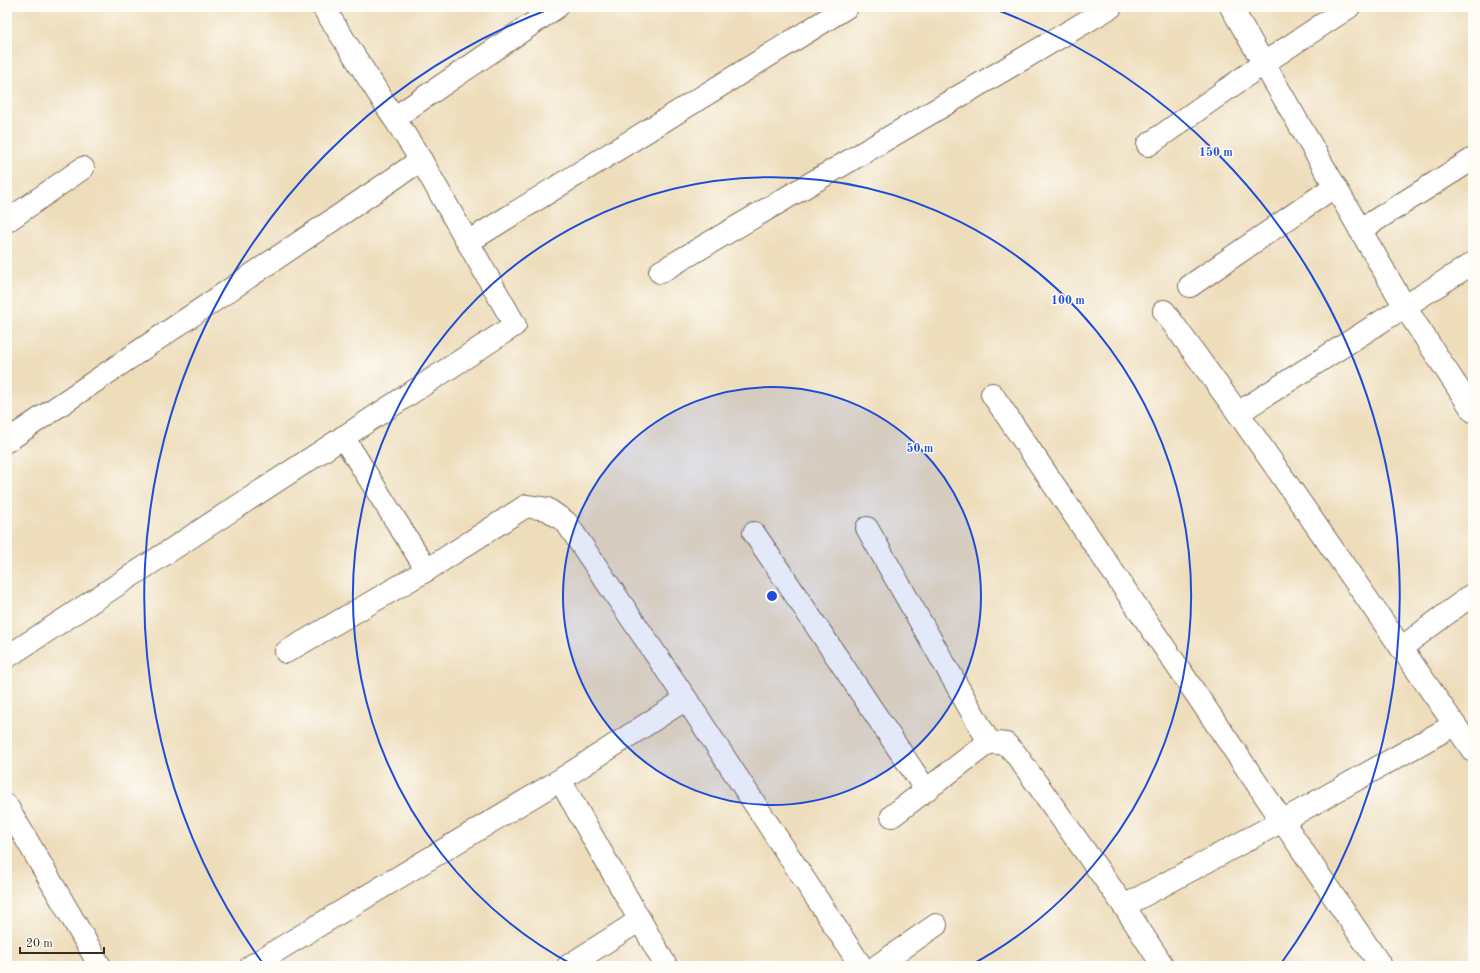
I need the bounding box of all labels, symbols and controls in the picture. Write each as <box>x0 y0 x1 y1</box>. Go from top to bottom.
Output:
text: 150 m <box>1199 146 1233 159</box>
text: 100 m <box>1051 295 1085 307</box>
text: 50 m <box>907 442 934 455</box>
centre of rings <box>765 589 779 603</box>
scale bar <box>20 929 104 955</box>
text: 20 m <box>26 938 53 950</box>

